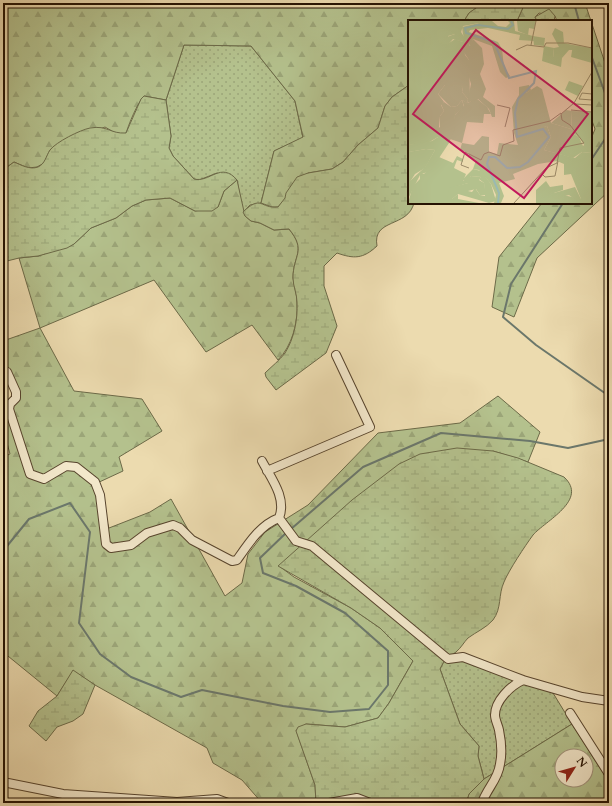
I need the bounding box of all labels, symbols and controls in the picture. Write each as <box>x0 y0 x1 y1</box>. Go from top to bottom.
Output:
inset map <box>408 20 592 204</box>
north arrow <box>554 748 594 788</box>
text: N <box>573 754 591 771</box>

